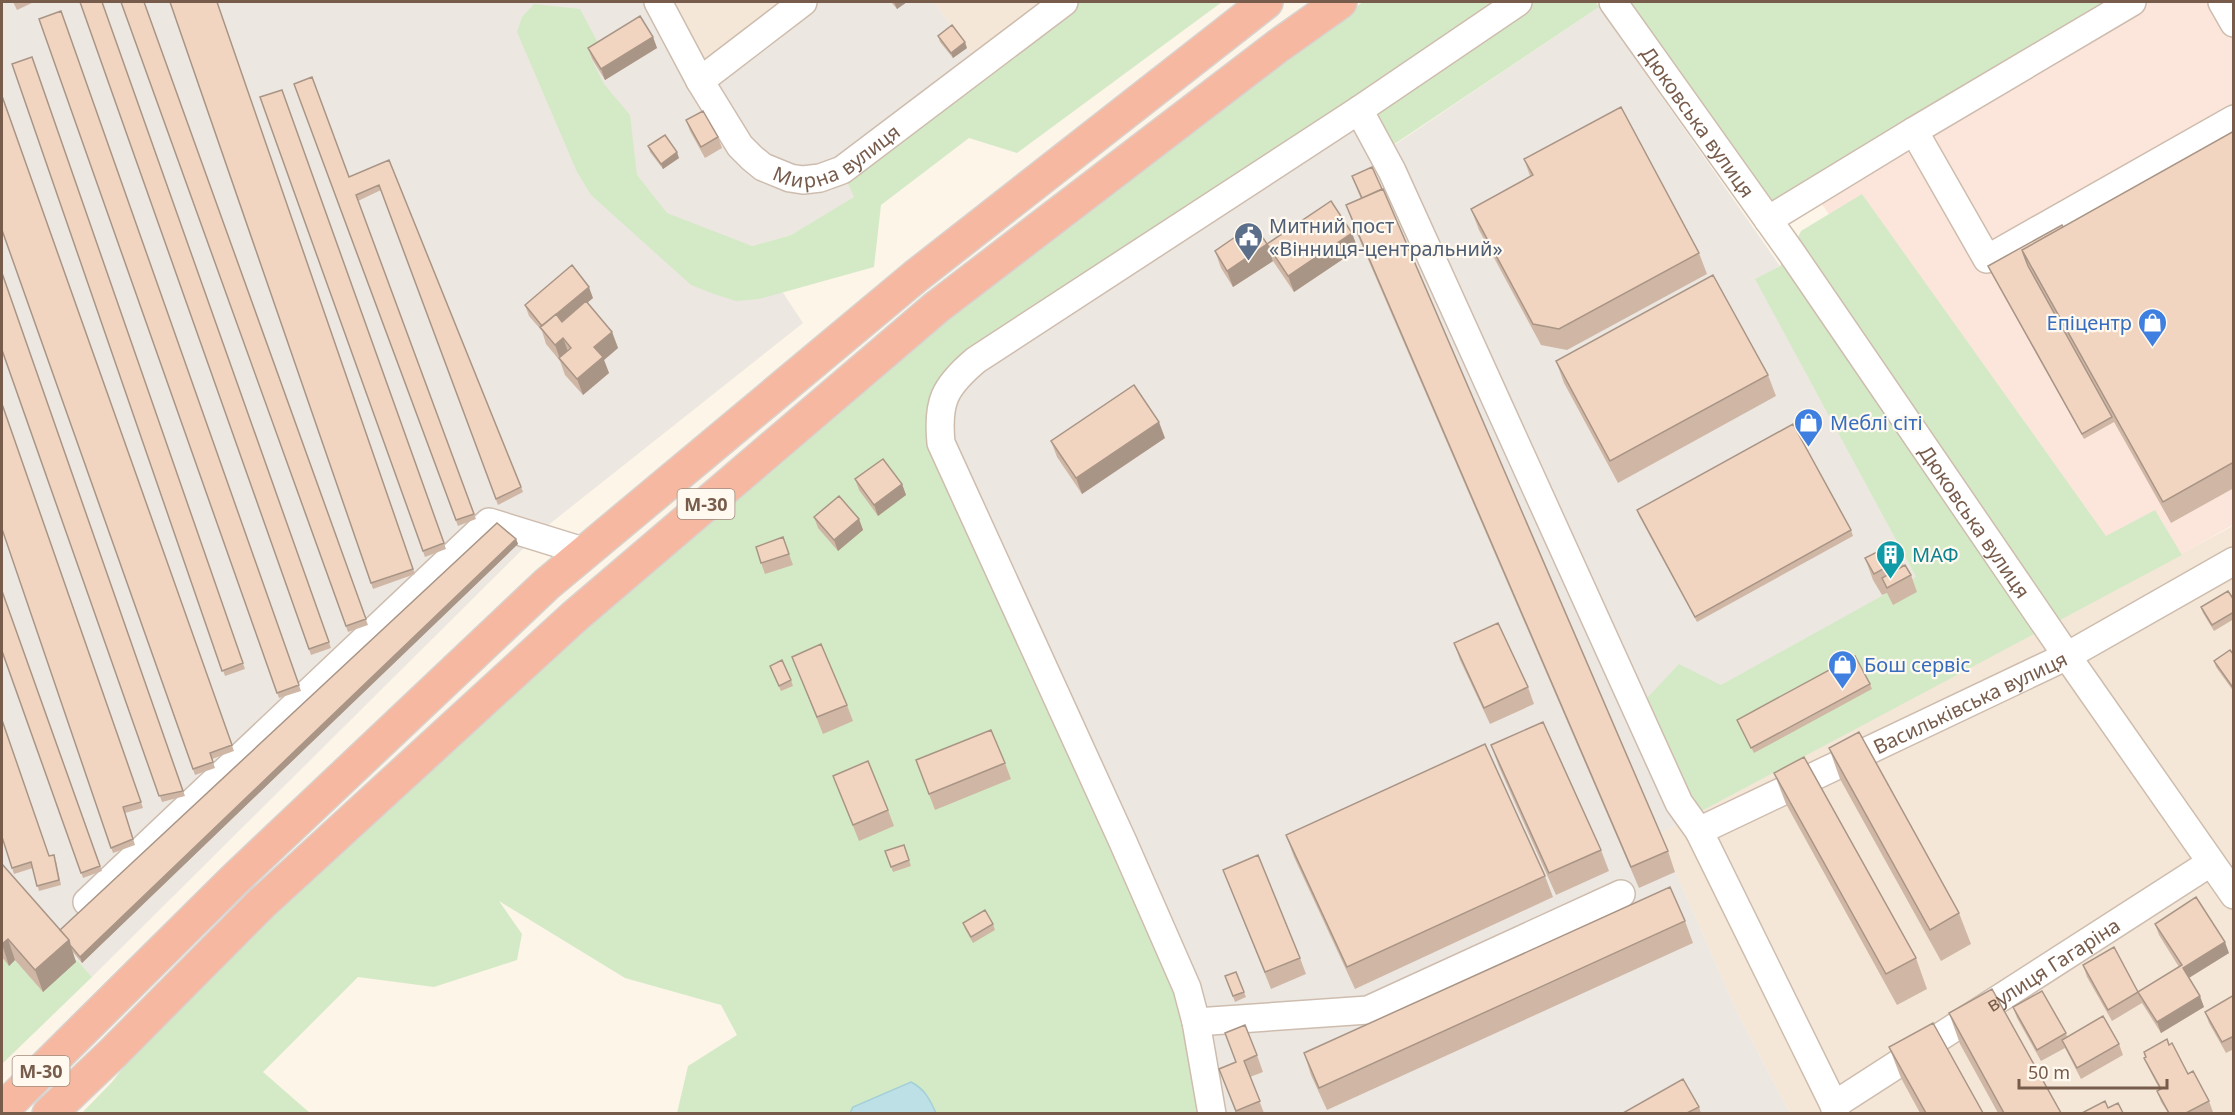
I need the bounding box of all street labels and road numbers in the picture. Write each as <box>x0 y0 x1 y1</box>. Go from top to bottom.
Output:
street label: Дюковська вулиця <box>1635 41 1761 203</box>
street label: Мирна вулиця <box>769 118 905 193</box>
street label: Дюковська вулиця <box>1913 440 2037 603</box>
road number: М-30 <box>678 489 734 519</box>
street label: Васильківська вулиця <box>1869 645 2071 760</box>
street label: вулиця Гагаріна <box>1980 911 2125 1017</box>
road number: М-30 <box>12 1056 70 1086</box>

